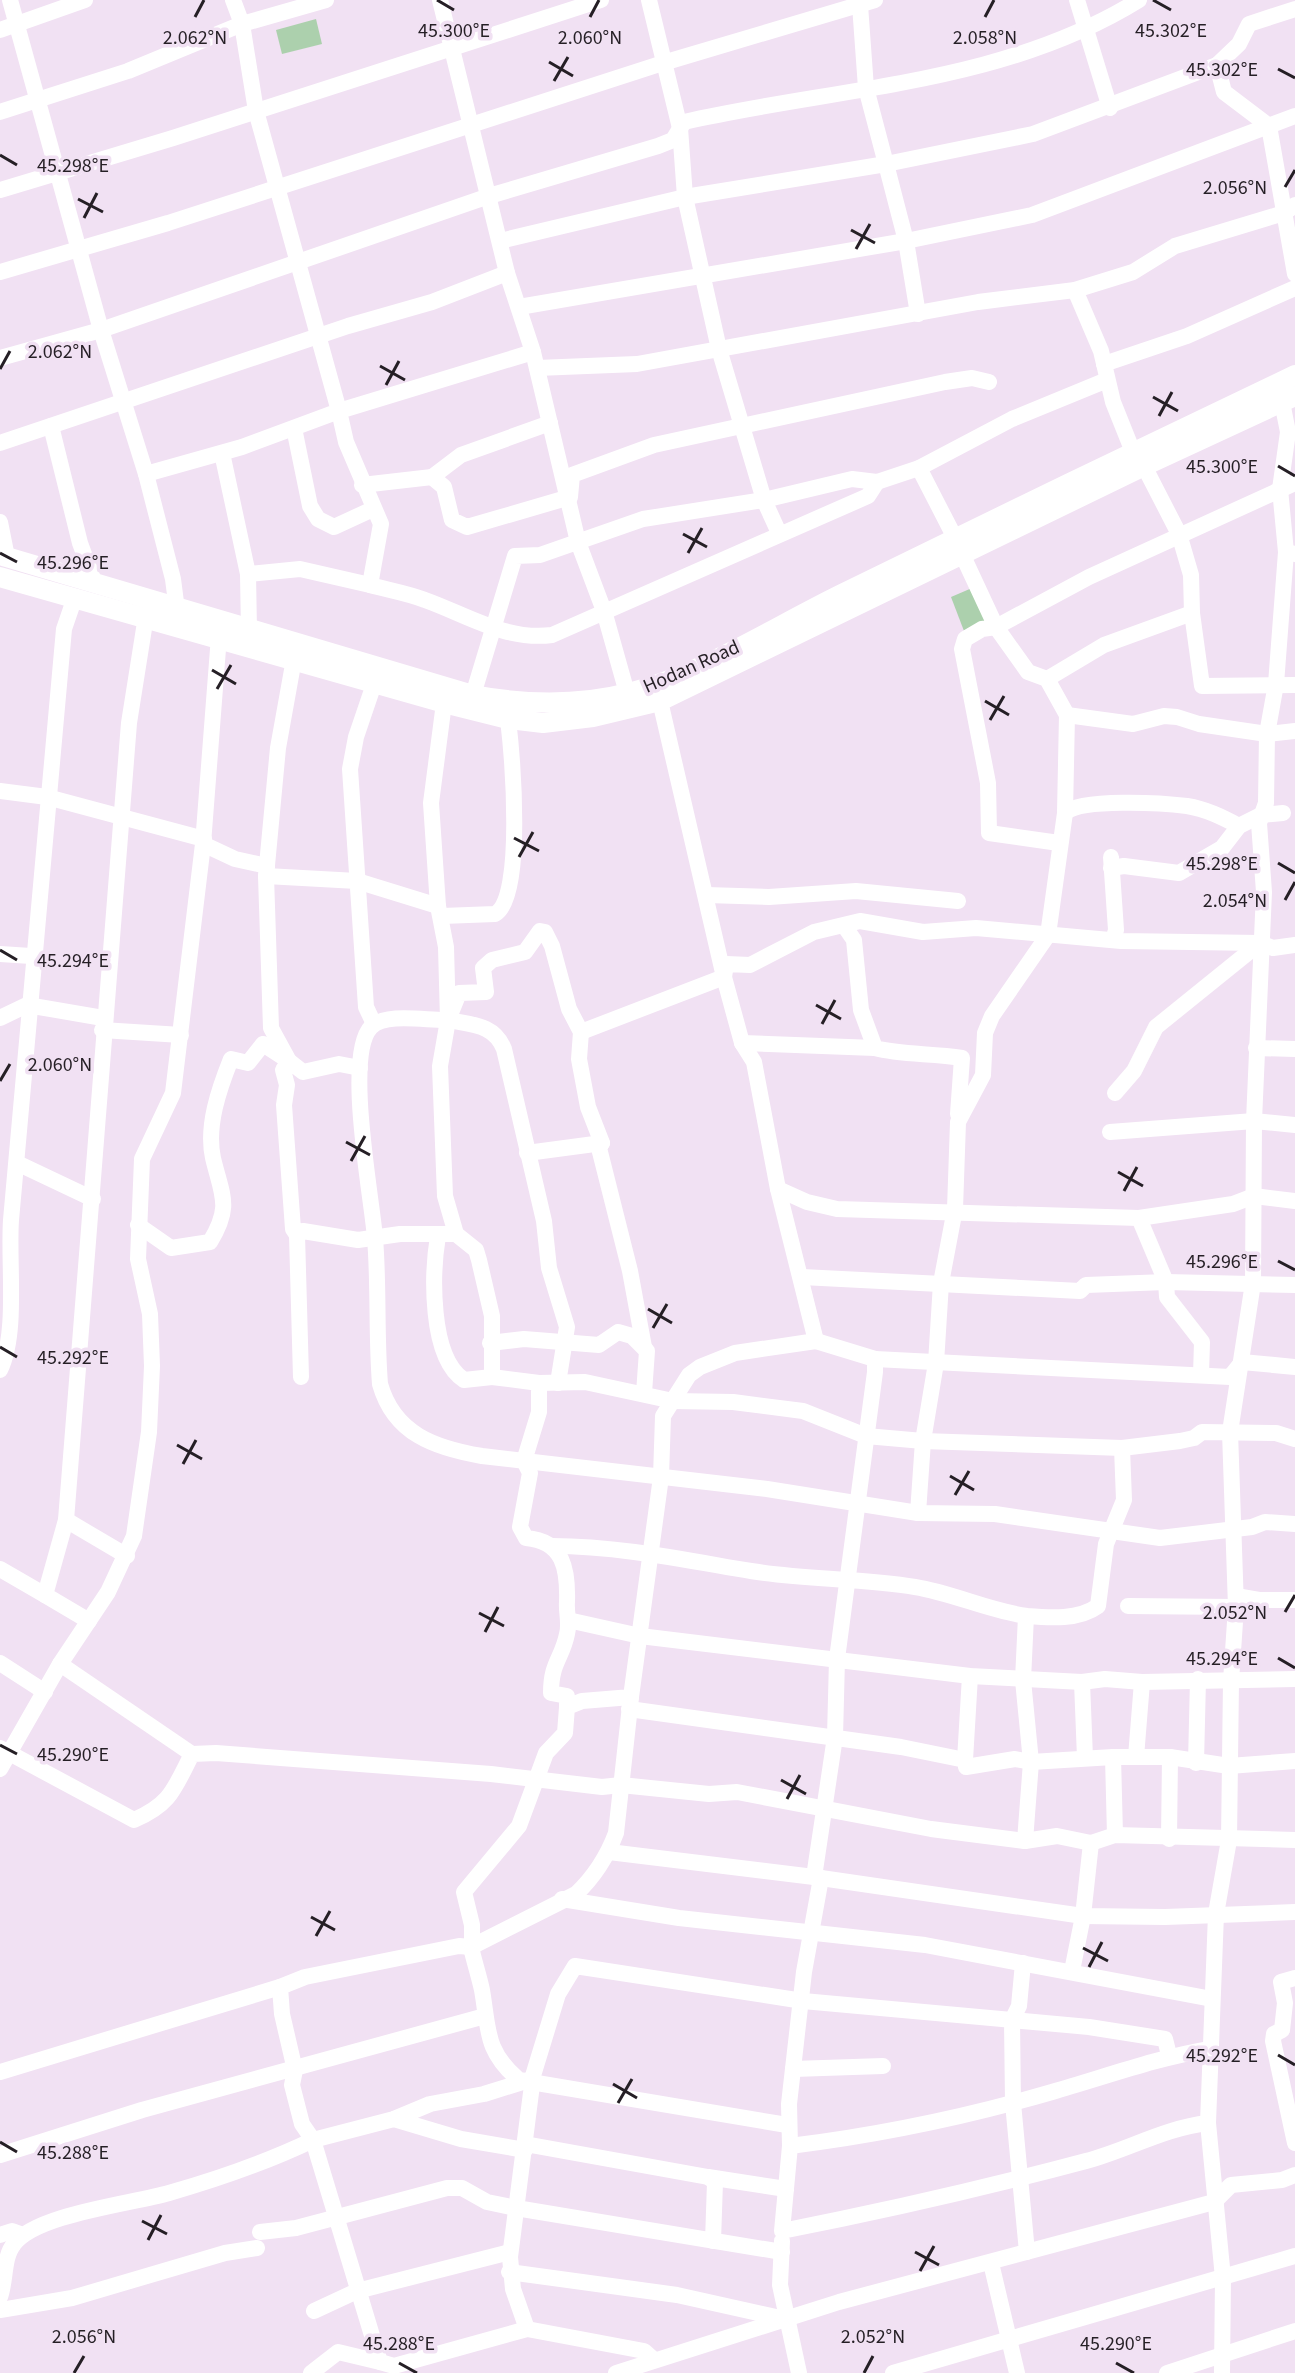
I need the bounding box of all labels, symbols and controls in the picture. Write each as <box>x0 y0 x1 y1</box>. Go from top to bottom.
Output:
text: 45.300°E <box>418 17 490 45</box>
text: 45.302°E <box>1135 17 1207 45</box>
text: 2.062°N <box>163 24 227 52</box>
text: 2.060°N <box>558 24 622 52</box>
text: 2.058°N <box>953 24 1017 52</box>
text: 45.302°E <box>1186 56 1258 84</box>
text: 45.298°E <box>37 152 109 180</box>
text: 2.056°N <box>1203 174 1267 202</box>
text: 2.062°N <box>28 338 92 366</box>
text: 45.300°E <box>1186 453 1258 481</box>
text: 45.296°E <box>37 549 109 577</box>
street label: Hodan Road <box>639 633 744 701</box>
text: 45.298°E <box>1186 850 1258 878</box>
text: 2.054°N <box>1203 887 1267 915</box>
text: 45.294°E <box>37 947 109 975</box>
text: 2.060°N <box>28 1051 92 1079</box>
text: 45.296°E <box>1186 1248 1258 1276</box>
text: 45.292°E <box>37 1344 109 1372</box>
text: 2.052°N <box>1203 1599 1267 1627</box>
text: 45.294°E <box>1186 1645 1258 1673</box>
text: 45.290°E <box>37 1741 109 1769</box>
text: 45.292°E <box>1186 2042 1258 2070</box>
text: 45.288°E <box>37 2139 109 2167</box>
text: 2.056°N <box>52 2323 116 2351</box>
text: 2.052°N <box>841 2323 905 2351</box>
text: 45.288°E <box>363 2330 435 2358</box>
text: 45.290°E <box>1080 2330 1152 2358</box>

